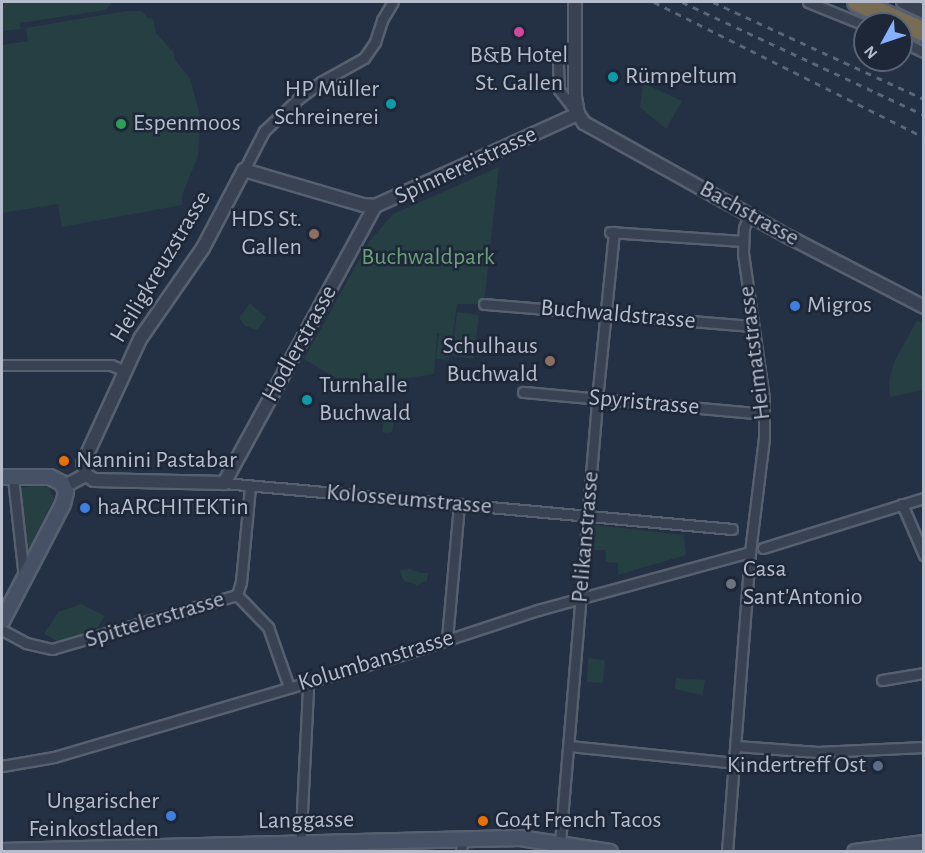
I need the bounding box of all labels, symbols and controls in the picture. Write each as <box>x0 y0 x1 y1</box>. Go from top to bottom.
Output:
north arrow <box>853 12 913 72</box>
marker: B&B Hotel St. Gallen <box>512 25 526 39</box>
place label: B&B Hotel St. Gallen <box>470 42 568 98</box>
text: N <box>861 43 880 62</box>
place label: Rümpeltum <box>625 63 737 91</box>
marker: Rümpeltum <box>606 70 620 84</box>
place label: HP Müller Schreinerei <box>274 76 379 132</box>
marker: HP Müller Schreinerei <box>384 97 398 111</box>
place label: Espenmoos <box>133 110 241 138</box>
marker: Espenmoos <box>114 117 128 131</box>
street label: Spinnereistrasse <box>390 121 542 211</box>
street label: Bachstrasse <box>694 175 804 253</box>
street label: Heiligkreuzstrasse <box>104 186 218 348</box>
place label: HDS St. Gallen <box>231 206 302 262</box>
marker: HDS St. Gallen <box>307 227 321 241</box>
park label: Buchwaldpark <box>361 244 495 272</box>
street label: Hodlerstrasse <box>256 281 344 407</box>
street label: Heimatstrasse <box>732 284 778 422</box>
place label: Migros <box>807 292 872 320</box>
street label: Buchwaldstrasse <box>539 294 697 336</box>
marker: Migros <box>788 299 802 313</box>
place label: Schulhaus Buchwald <box>443 333 538 389</box>
marker: Schulhaus Buchwald <box>543 354 557 368</box>
place label: Turnhalle Buchwald <box>319 372 411 428</box>
street label: Spyristrasse <box>587 384 701 422</box>
marker: Turnhalle Buchwald <box>300 393 314 407</box>
place label: Nannini Pastabar <box>76 447 237 475</box>
marker: Nannini Pastabar <box>57 454 71 468</box>
street label: Pelikanstrasse <box>566 470 606 604</box>
street label: Kolosseumstrasse <box>325 478 493 522</box>
place label: haARCHITEKTin <box>97 494 249 522</box>
marker: haARCHITEKTin <box>78 501 92 515</box>
place label: Casa Sant'Antonio <box>743 556 863 612</box>
marker: Casa Sant'Antonio <box>724 577 738 591</box>
street label: Spittelerstrasse <box>82 585 228 655</box>
street label: Kolumbanstrasse <box>295 624 457 698</box>
place label: Kindertreff Ost <box>727 752 866 780</box>
marker: Kindertreff Ost <box>871 759 885 773</box>
place label: Ungarischer Feinkostladen <box>28 788 159 844</box>
street label: Langgasse <box>258 806 354 836</box>
place label: Go4t French Tacos <box>495 807 661 835</box>
marker: Ungarischer Feinkostladen <box>164 809 178 823</box>
marker: Go4t French Tacos <box>476 814 490 828</box>

